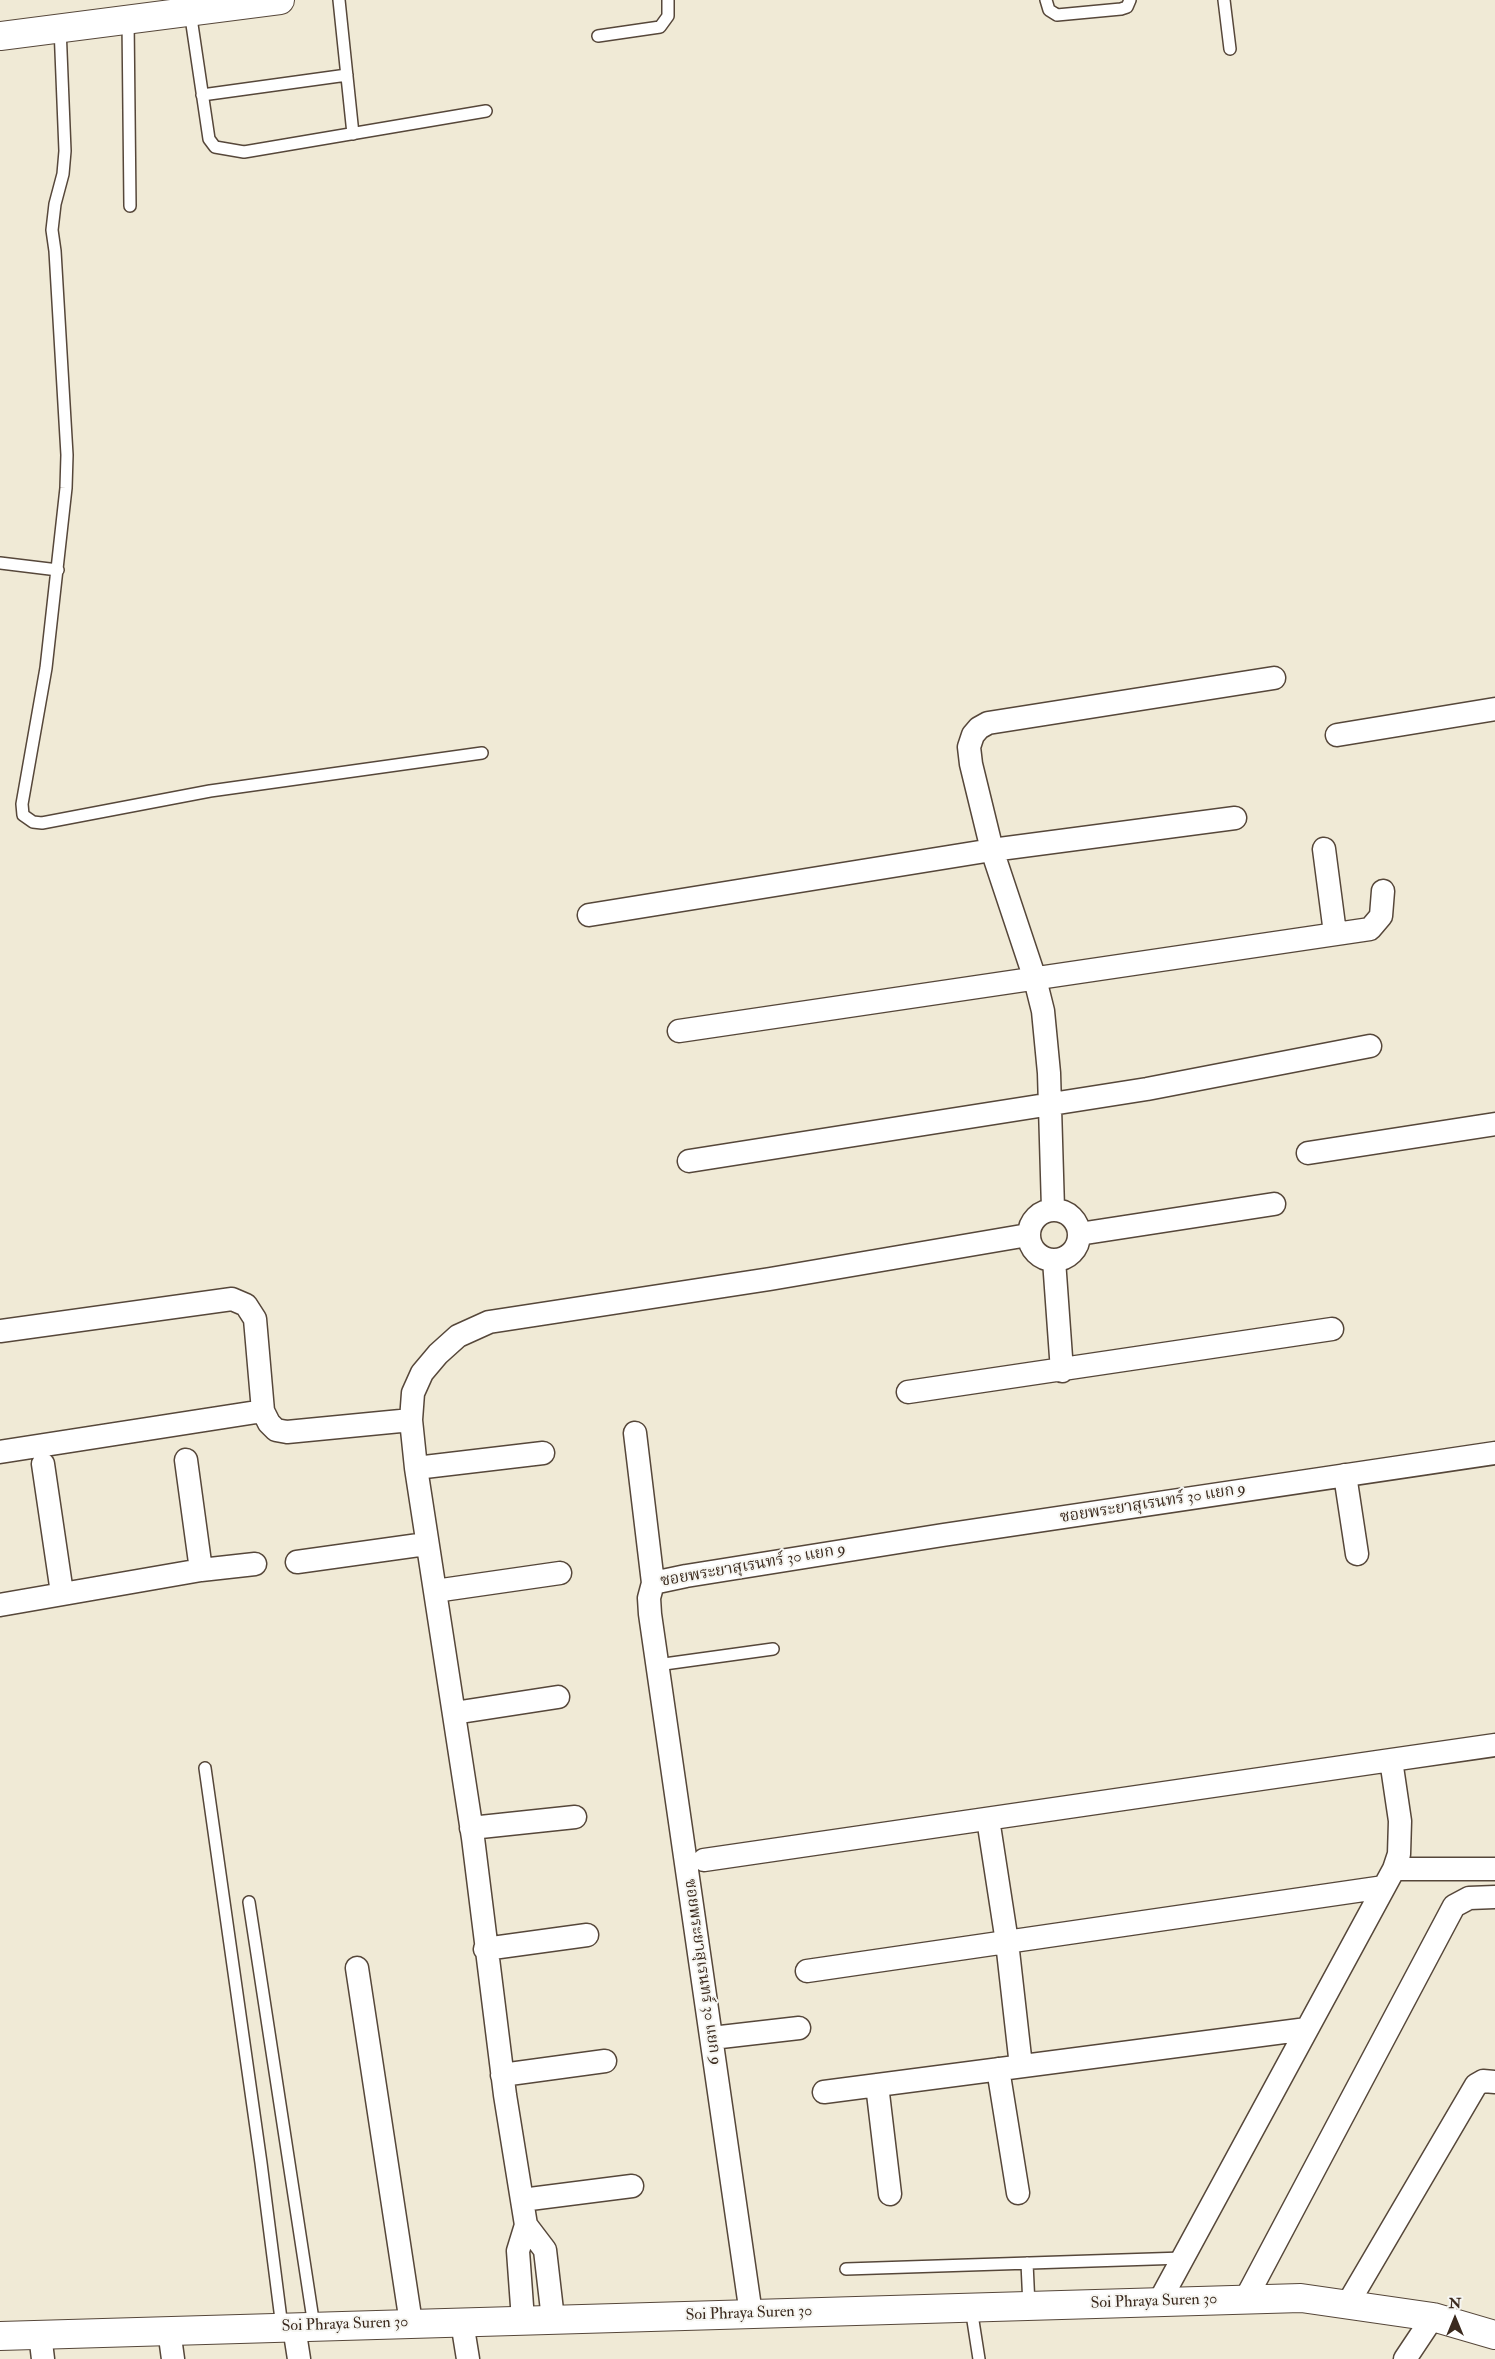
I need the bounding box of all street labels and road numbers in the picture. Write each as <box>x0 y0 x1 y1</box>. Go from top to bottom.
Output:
street label: ซอยพระยาสุเรนทร์ 30 แยก 9 <box>1059 1480 1247 1528</box>
street label: ซอยพระยาสุเรนทร์ 30 แยก 9 <box>659 1540 847 1592</box>
street label: ซอยพระยาสุเรนทร์ 30 แยก 9 <box>679 1878 725 2066</box>
street label: Soi Phraya Suren 30 <box>1090 2290 1218 2314</box>
street label: Soi Phraya Suren 30 <box>685 2302 813 2326</box>
street label: Soi Phraya Suren 30 <box>281 2313 409 2337</box>

